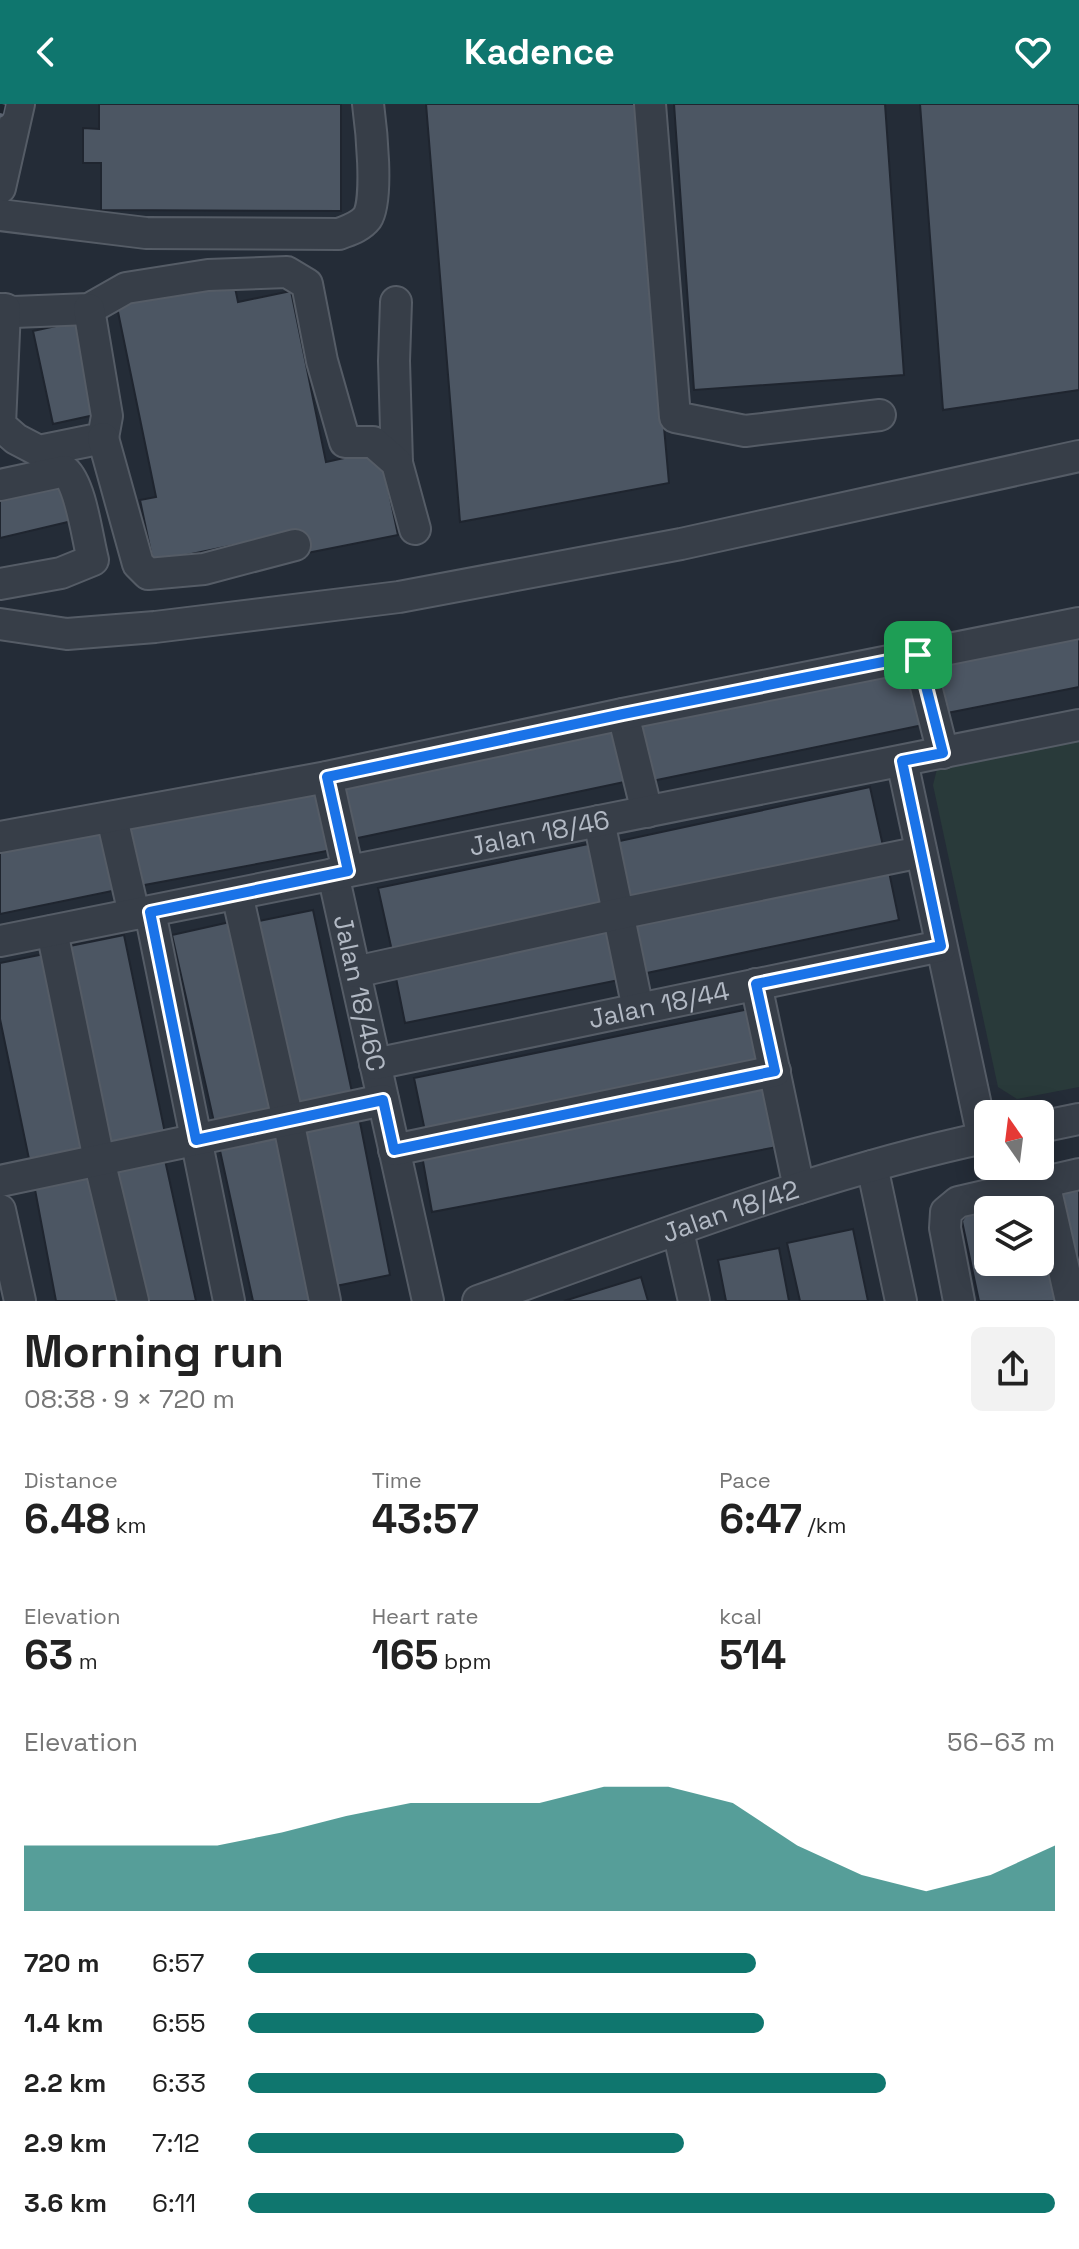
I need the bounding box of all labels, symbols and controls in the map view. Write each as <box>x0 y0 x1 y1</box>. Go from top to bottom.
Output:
text: Kadence <box>464 29 615 75</box>
icon: back <box>24 30 68 74</box>
icon: heart <box>1011 30 1055 74</box>
pin <box>884 621 952 689</box>
icon: arrive <box>896 633 940 677</box>
street label: Jalan 18/46 <box>466 802 613 864</box>
street label: Jalan 18/46C <box>326 912 393 1075</box>
street label: Jalan 18/44 <box>585 974 732 1036</box>
north arrow <box>974 1100 1054 1180</box>
map controls <box>974 1100 1054 1276</box>
street label: Jalan 18/42 <box>657 1172 803 1250</box>
button: layers <box>974 1196 1054 1276</box>
text: Morning run <box>24 1324 284 1380</box>
button: share <box>971 1327 1055 1411</box>
text: 08:38 · 9 × 720 m <box>24 1382 235 1416</box>
text: Distance <box>24 1466 118 1494</box>
text: Time <box>372 1466 422 1494</box>
text: Pace <box>719 1466 771 1494</box>
text: 6.48 <box>24 1494 110 1545</box>
text: 43:57 <box>372 1494 479 1545</box>
text: 6:47 <box>719 1494 802 1545</box>
text: km <box>110 1511 146 1539</box>
text: /km <box>802 1511 846 1539</box>
text: Elevation <box>24 1602 120 1630</box>
text: Heart rate <box>372 1602 478 1630</box>
text: kcal <box>719 1602 762 1630</box>
text: 63 <box>24 1630 73 1681</box>
text: 165 <box>372 1630 438 1681</box>
text: 514 <box>719 1630 786 1681</box>
text: m <box>73 1647 98 1675</box>
text: bpm <box>438 1647 491 1675</box>
text: Elevation <box>24 1725 138 1759</box>
text: 56–63 m <box>947 1725 1055 1759</box>
text: 720 m <box>24 1946 99 1980</box>
text: 6:57 <box>152 1946 204 1980</box>
text: 1.4 km <box>24 2006 104 2040</box>
text: 6:55 <box>152 2006 206 2040</box>
text: 2.2 km <box>24 2066 106 2100</box>
text: 6:33 <box>152 2066 206 2100</box>
text: 2.9 km <box>24 2126 107 2160</box>
text: 7:12 <box>152 2126 200 2160</box>
text: 3.6 km <box>24 2186 107 2220</box>
text: 6:11 <box>152 2186 196 2220</box>

